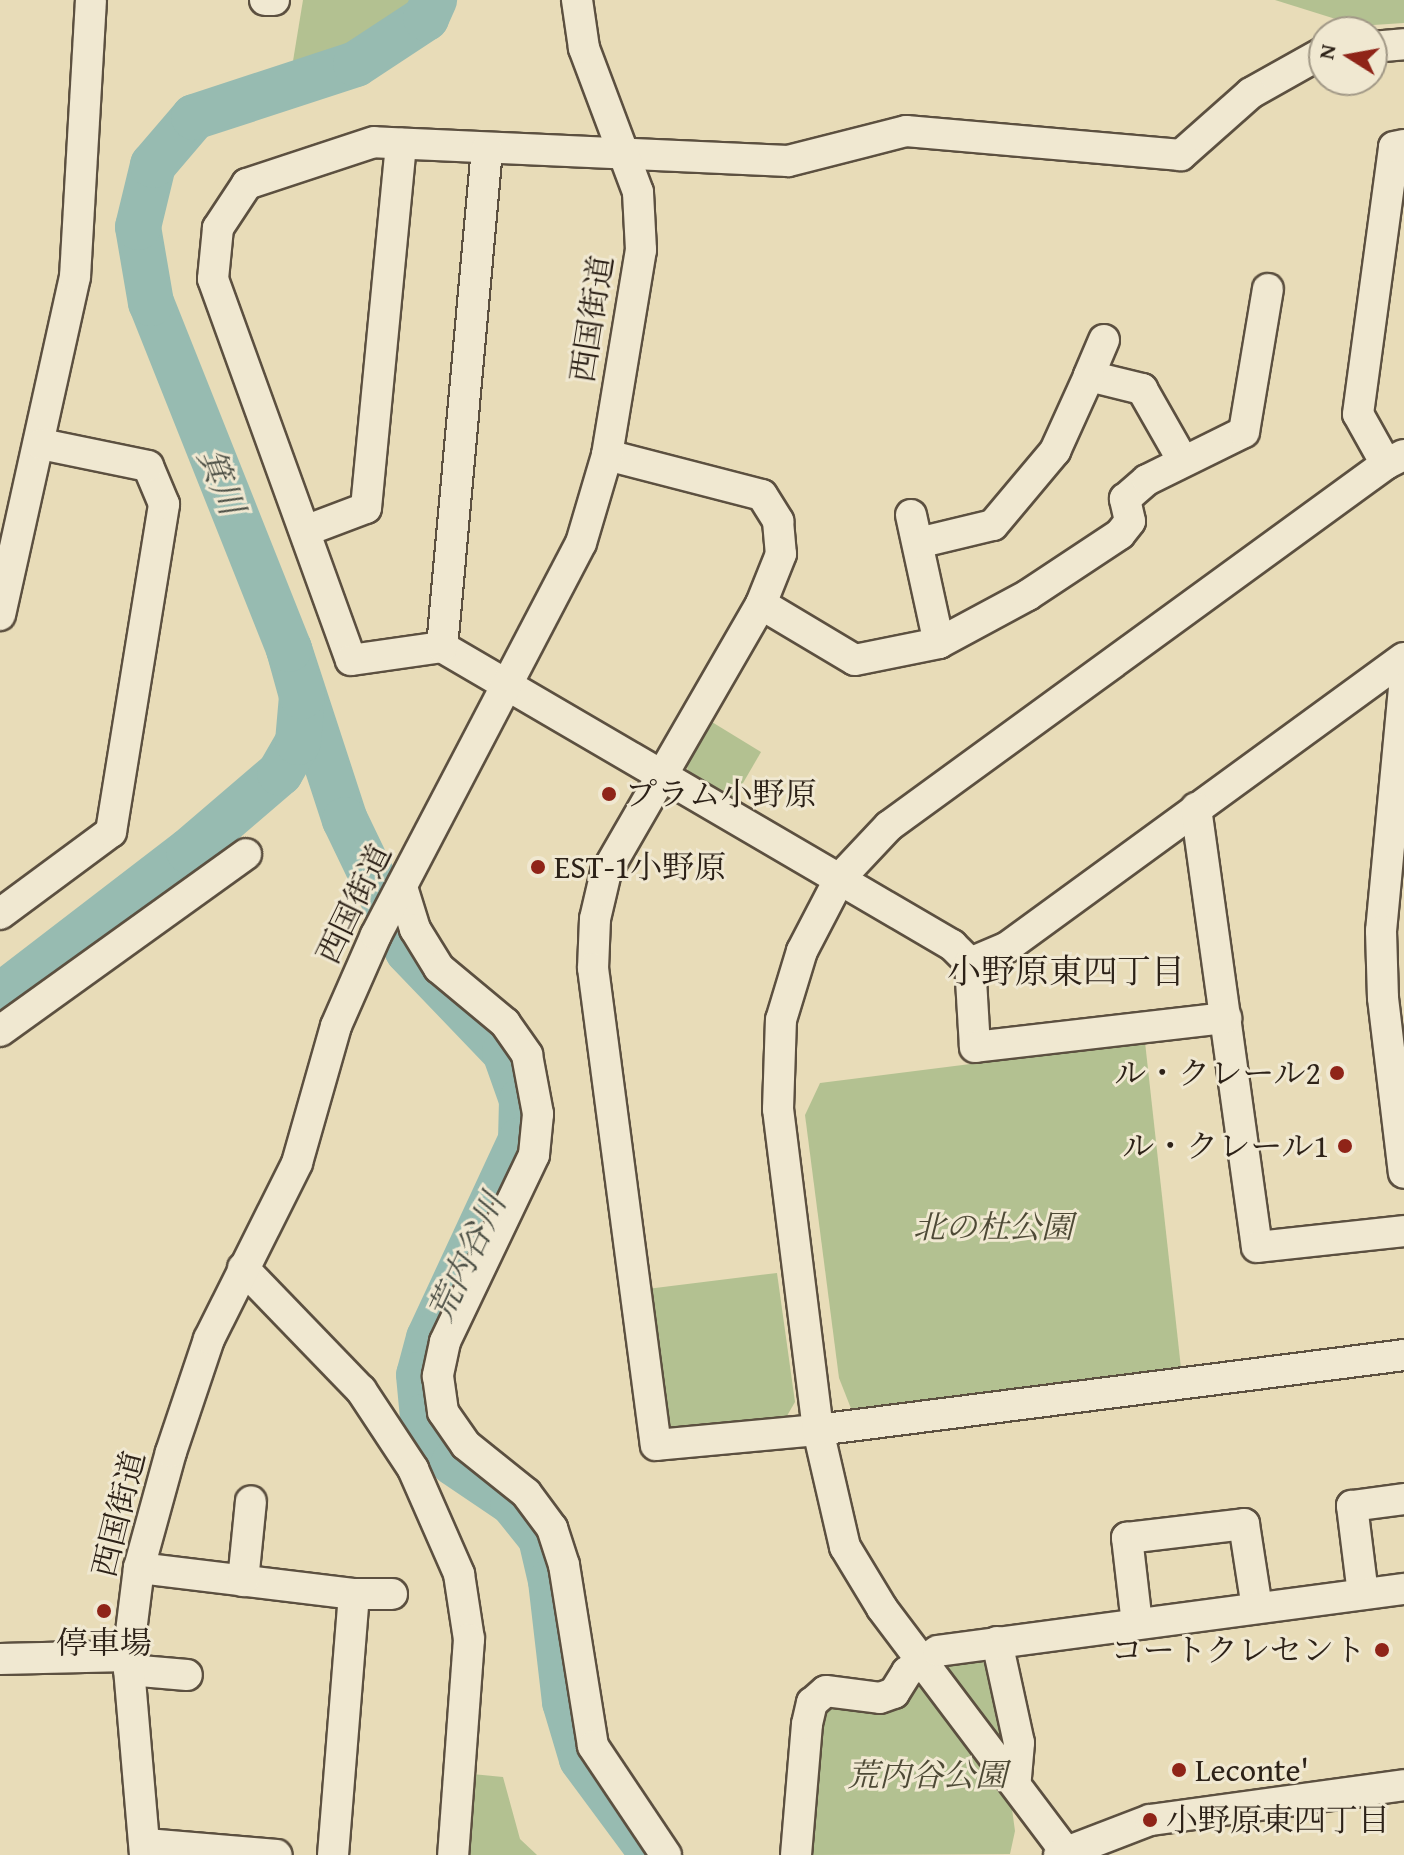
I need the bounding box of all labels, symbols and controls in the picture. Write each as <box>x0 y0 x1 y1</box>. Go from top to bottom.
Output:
north arrow <box>1308 16 1388 96</box>
text: N <box>1309 42 1344 62</box>
street label: 西国街道 <box>563 253 621 385</box>
water label: 箕川 <box>190 442 254 520</box>
place label: プラム小野原 <box>625 775 817 813</box>
marker: プラム小野原 <box>600 785 618 803</box>
street label: 西国街道 <box>309 838 399 970</box>
place label: EST-1小野原 <box>554 848 726 886</box>
marker: EST-1小野原 <box>529 858 547 876</box>
district label: 小野原東四丁目 <box>947 951 1185 991</box>
place label: ル・クレール2 <box>1114 1054 1321 1092</box>
marker: ル・クレール2 <box>1328 1064 1346 1082</box>
place label: ル・クレール1 <box>1122 1127 1329 1165</box>
marker: ル・クレール1 <box>1336 1137 1354 1155</box>
water label: 荒内谷川 <box>419 1187 513 1327</box>
park label: 北の杜公園 <box>913 1208 1073 1246</box>
street label: 西国街道 <box>85 1447 153 1581</box>
marker: 停車場 <box>95 1602 113 1620</box>
place label: 停車場 <box>56 1624 152 1662</box>
place label: コートクレセント <box>1110 1631 1366 1669</box>
marker: コートクレセント <box>1373 1641 1391 1659</box>
place label: Leconte' <box>1195 1751 1309 1789</box>
park label: 荒内谷公園 <box>847 1756 1007 1794</box>
marker: Leconte' <box>1170 1761 1188 1779</box>
place label: 小野原東四丁目 <box>1166 1801 1390 1839</box>
marker: 小野原東四丁目 <box>1141 1811 1159 1829</box>

